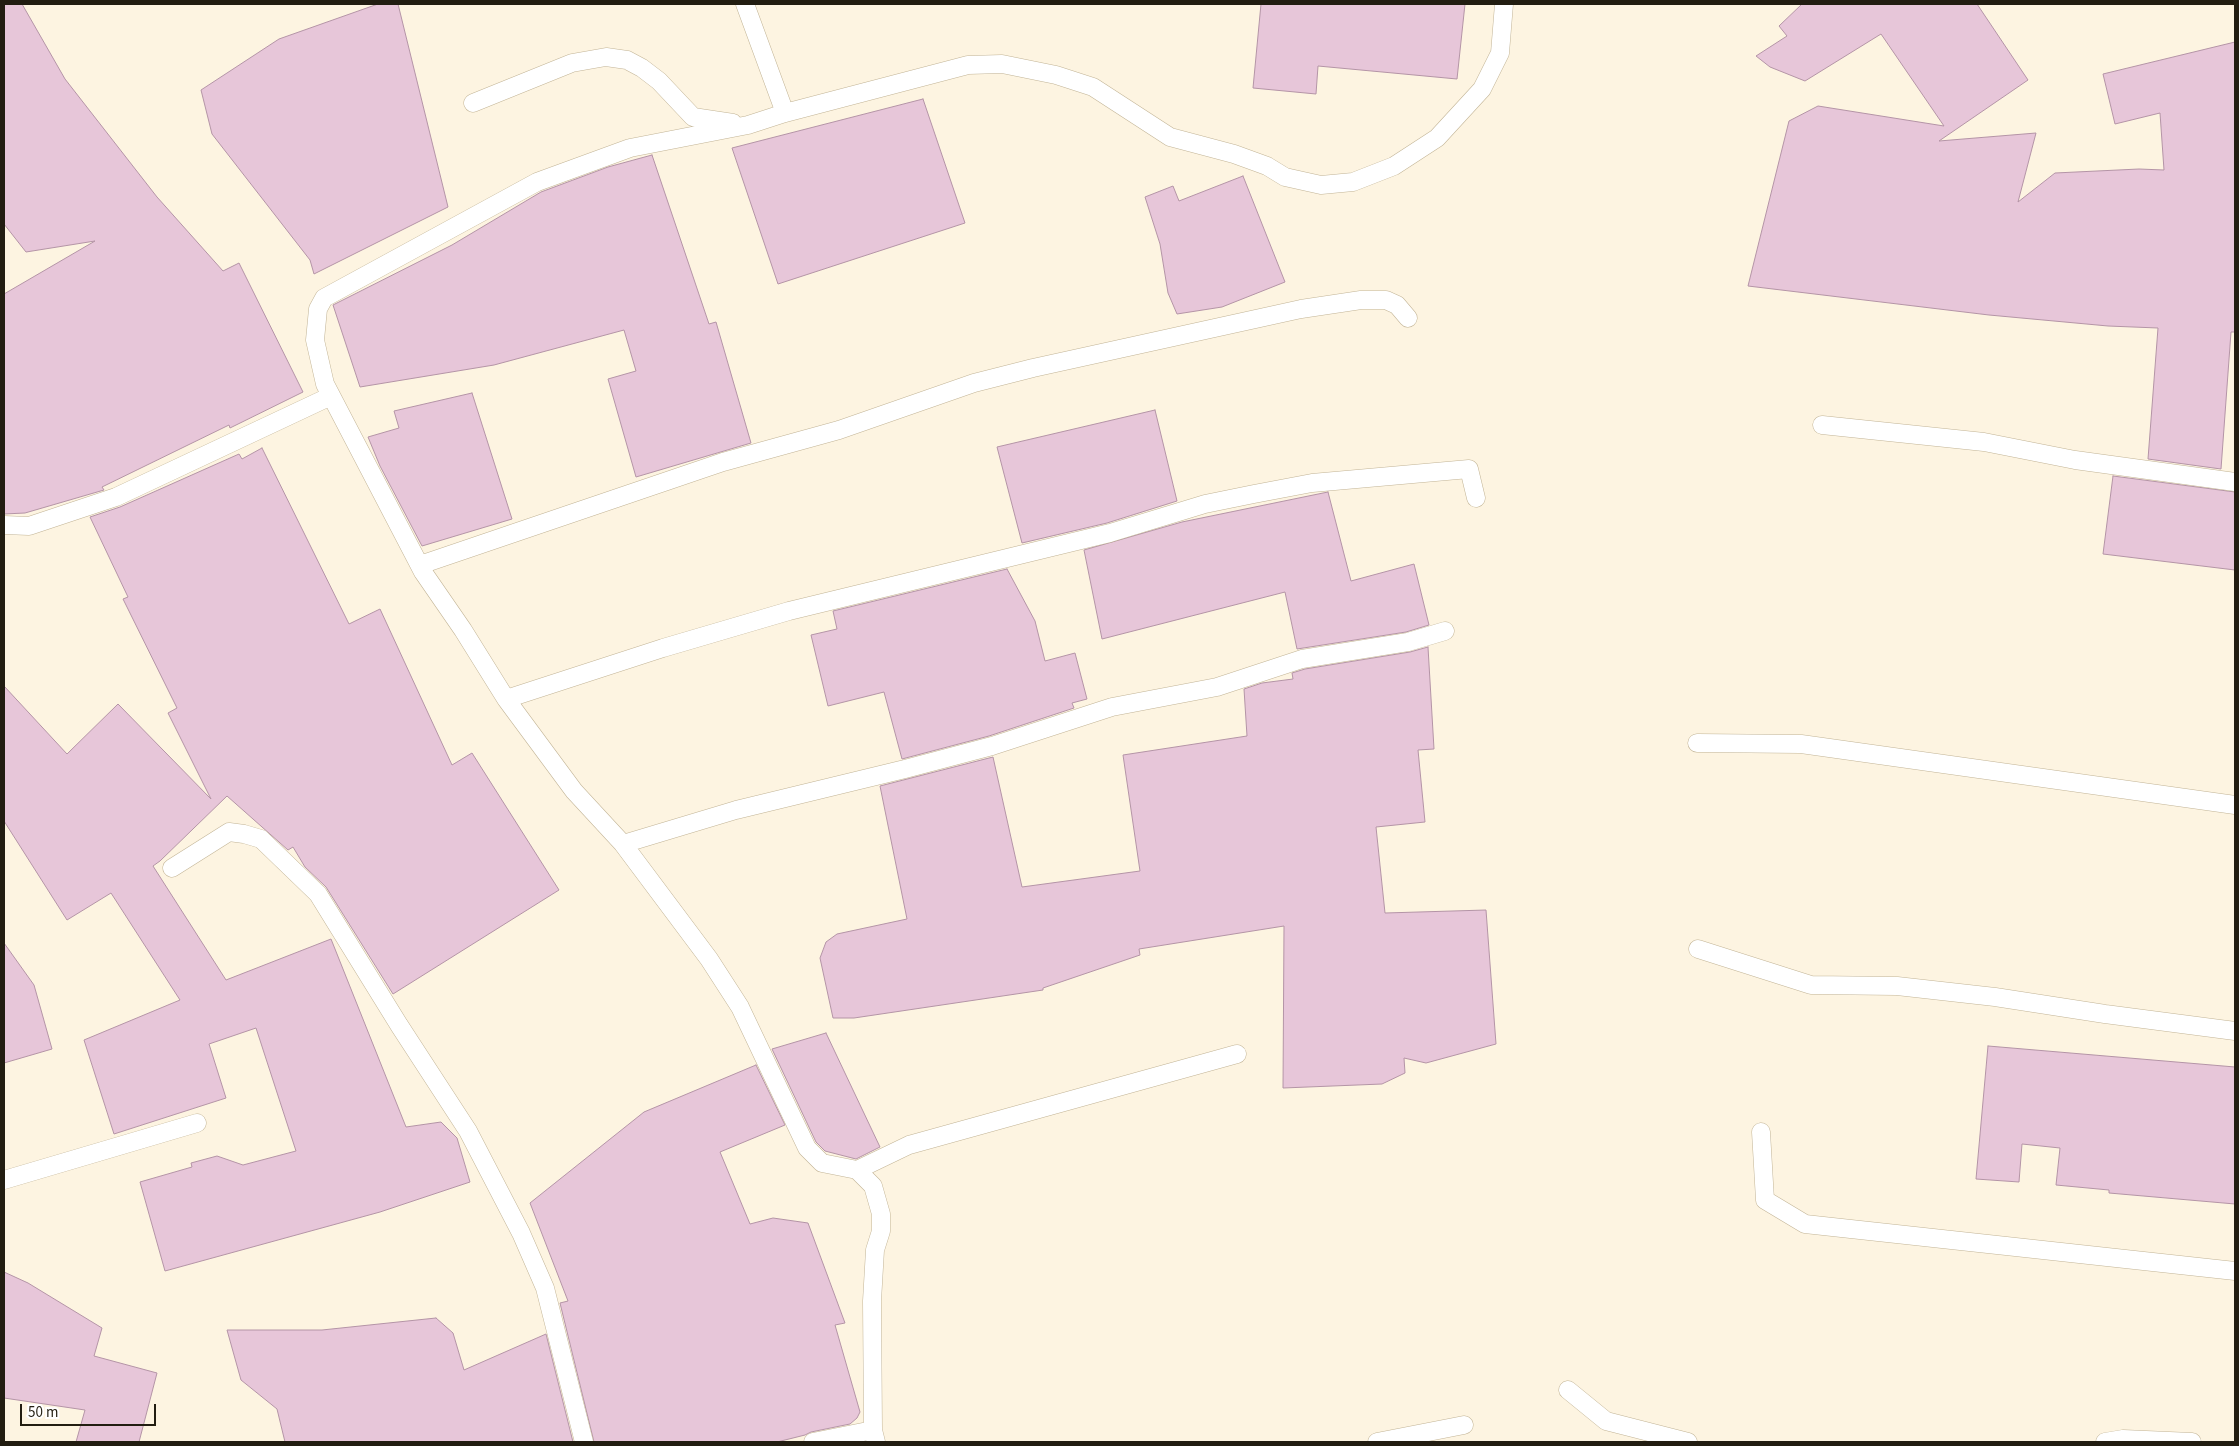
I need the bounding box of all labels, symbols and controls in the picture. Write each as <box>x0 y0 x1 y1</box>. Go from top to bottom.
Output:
scale bar <box>22 1394 159 1426</box>
text: 50 m <box>28 1402 58 1423</box>

